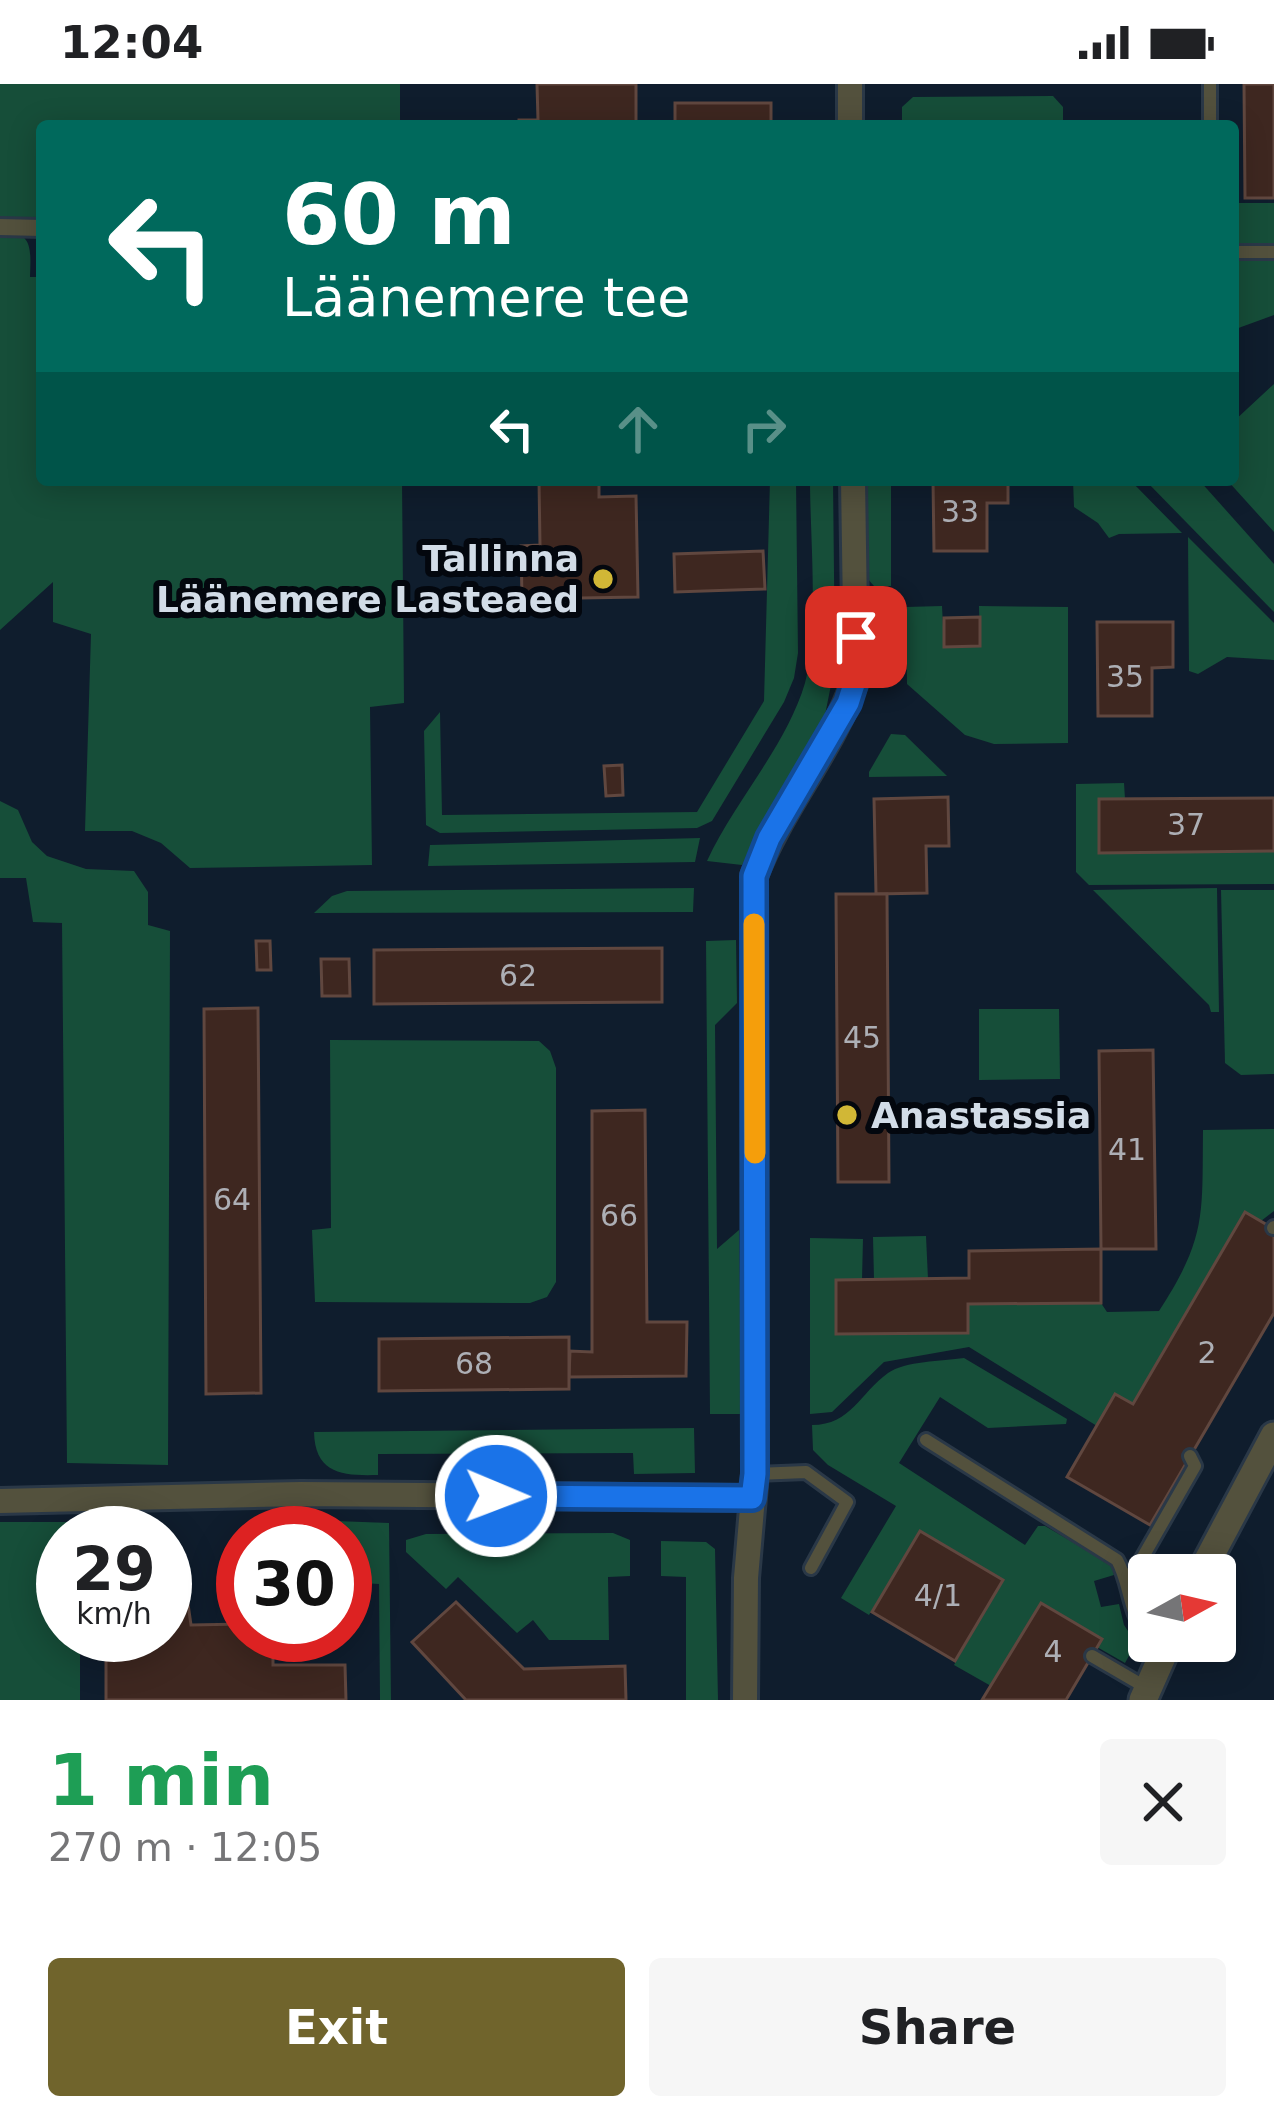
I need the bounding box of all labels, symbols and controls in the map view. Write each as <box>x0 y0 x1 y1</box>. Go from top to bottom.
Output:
text: 12:04 <box>60 16 203 69</box>
text: 60 m <box>282 166 516 264</box>
icon: left <box>84 168 240 324</box>
text: Läänemere tee <box>282 266 691 329</box>
icon: left <box>479 396 545 462</box>
icon: ahead <box>605 396 671 462</box>
icon: right <box>731 396 797 462</box>
house number: 33 <box>941 494 979 529</box>
place label: Tallinna Läänemere Lasteaed <box>156 538 579 620</box>
marker: Tallinna Läänemere Lasteaed <box>590 566 616 592</box>
pin <box>805 586 907 688</box>
icon: arrive <box>823 604 889 670</box>
house number: 35 <box>1106 659 1144 694</box>
house number: 37 <box>1167 807 1205 842</box>
house number: 62 <box>499 958 537 993</box>
house number: 45 <box>843 1020 881 1055</box>
place label: Anastassia <box>871 1095 1091 1136</box>
marker: Anastassia <box>834 1102 860 1128</box>
house number: 41 <box>1108 1132 1146 1167</box>
house number: 64 <box>213 1182 251 1217</box>
house number: 66 <box>600 1198 638 1233</box>
house number: 2 <box>1197 1335 1217 1370</box>
house number: 68 <box>455 1346 493 1381</box>
position arrow <box>433 1433 559 1559</box>
speed limit sign: 30 <box>216 1506 372 1662</box>
text: 29 <box>72 1534 156 1604</box>
north arrow <box>1128 1554 1236 1662</box>
map controls <box>1128 1554 1236 1662</box>
house number: 4/1 <box>914 1578 962 1613</box>
text: km/h <box>76 1596 152 1631</box>
house number: 4 <box>1043 1634 1063 1669</box>
text: 1 min <box>48 1738 274 1822</box>
button: close <box>1100 1739 1226 1865</box>
text: 270 m · 12:05 <box>48 1825 322 1870</box>
button: Exit <box>48 1958 625 2096</box>
button: Share <box>649 1958 1226 2096</box>

